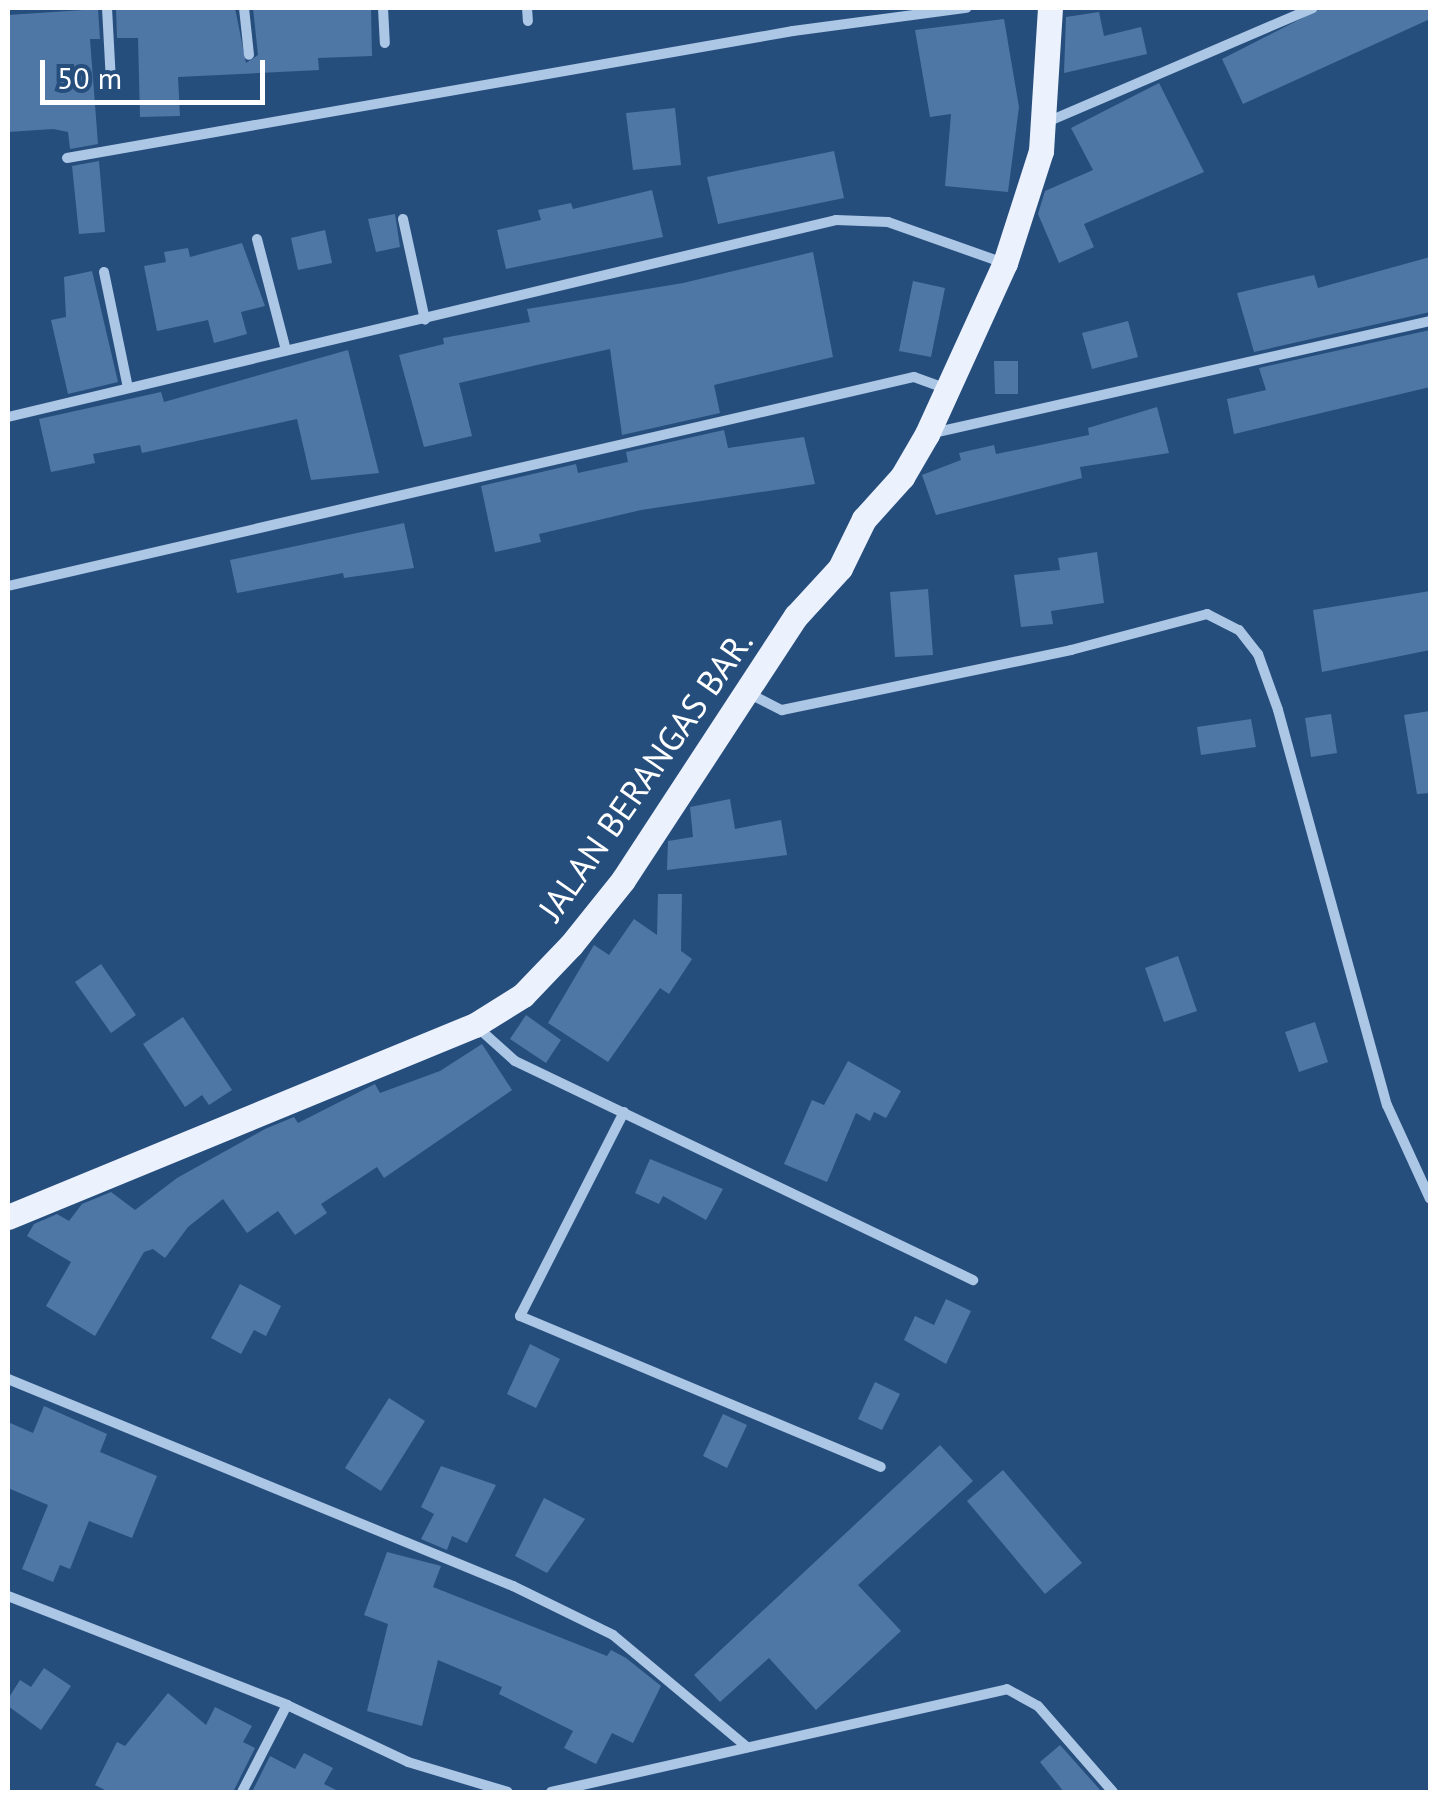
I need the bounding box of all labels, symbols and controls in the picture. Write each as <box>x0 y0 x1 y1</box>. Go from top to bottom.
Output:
scale bar <box>45 40 270 102</box>
text: 50 m <box>57 58 122 97</box>
street label: JALAN BERANGAS BAR. <box>529 622 761 928</box>

